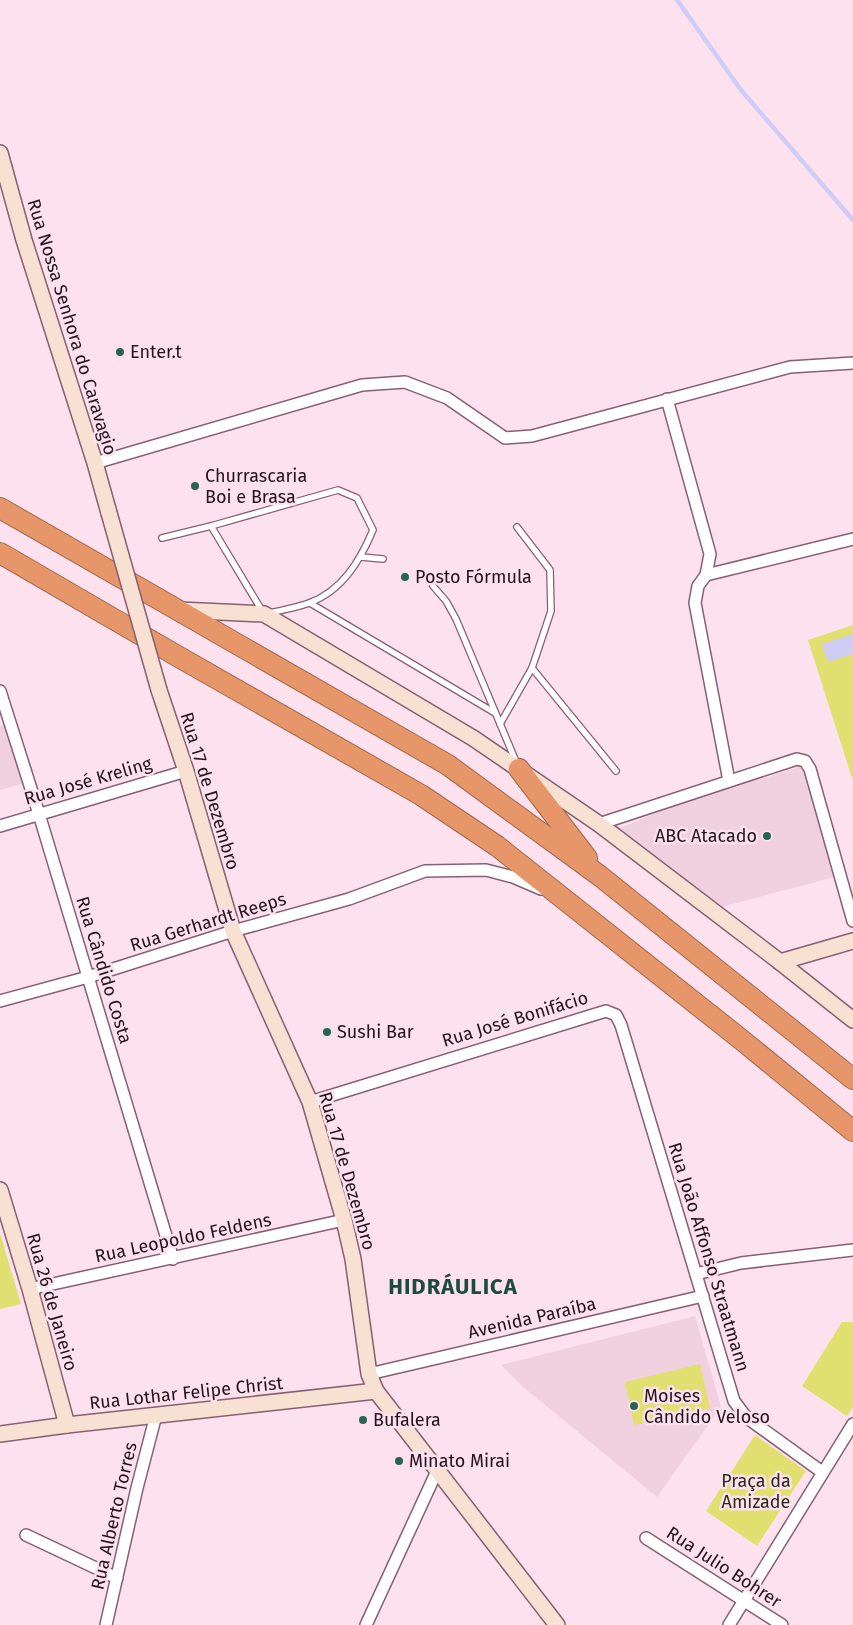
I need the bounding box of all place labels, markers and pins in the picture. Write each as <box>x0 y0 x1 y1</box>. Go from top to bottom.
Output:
place label: Enter.t <box>130 341 182 363</box>
marker: Enter.t <box>114 346 126 358</box>
place label: Churrascaria Boi e Brasa <box>205 465 307 508</box>
marker: Churrascaria Boi e Brasa <box>189 480 201 492</box>
place label: Posto Fórmula <box>415 566 532 588</box>
marker: Posto Fórmula <box>399 571 411 583</box>
place label: ABC Atacado <box>655 825 757 847</box>
marker: ABC Atacado <box>761 830 773 842</box>
place label: Sushi Bar <box>337 1021 414 1043</box>
marker: Sushi Bar <box>321 1026 333 1038</box>
place label: Moises Cândido Veloso <box>644 1385 770 1428</box>
marker: Moises Cândido Veloso <box>628 1400 640 1412</box>
place label: Bufalera <box>373 1409 441 1431</box>
marker: Bufalera <box>357 1414 369 1426</box>
place label: Minato Mirai <box>409 1450 510 1472</box>
marker: Minato Mirai <box>393 1455 405 1467</box>

